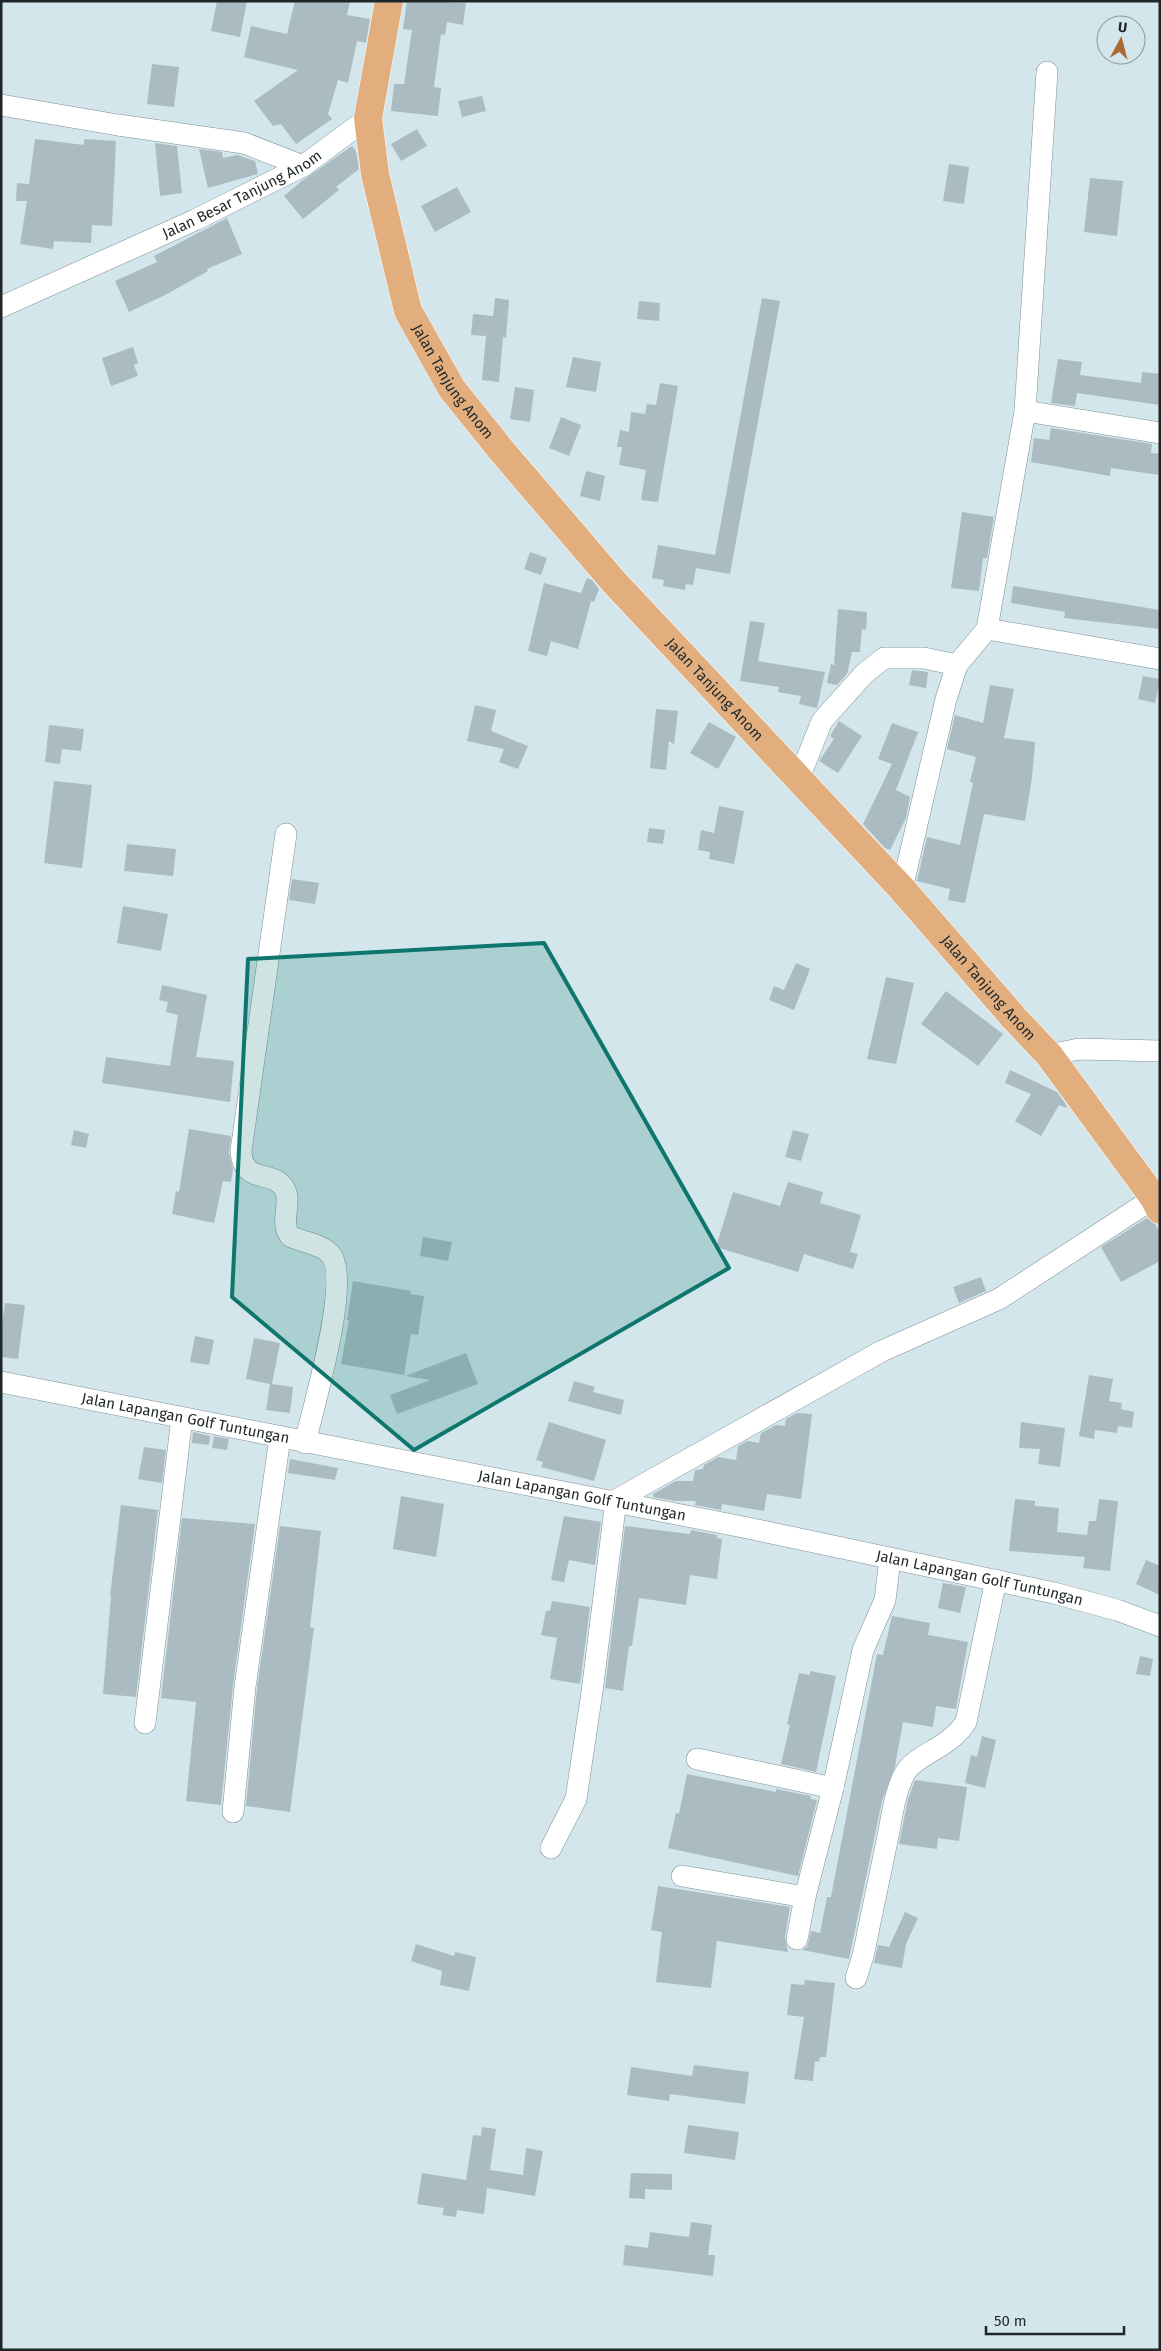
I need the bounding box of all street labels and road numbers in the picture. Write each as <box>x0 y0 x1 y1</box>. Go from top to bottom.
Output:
street label: Jalan Besar Tanjung Anom <box>159 146 325 242</box>
street label: Jalan Tanjung Anom <box>408 321 497 443</box>
street label: Jalan Tanjung Anom <box>662 634 767 745</box>
street label: Jalan Tanjung Anom <box>937 931 1040 1044</box>
street label: Jalan Lapangan Golf Tuntungan <box>80 1389 291 1447</box>
street label: Jalan Lapangan Golf Tuntungan <box>477 1466 687 1525</box>
street label: Jalan Lapangan Golf Tuntungan <box>874 1546 1085 1609</box>

